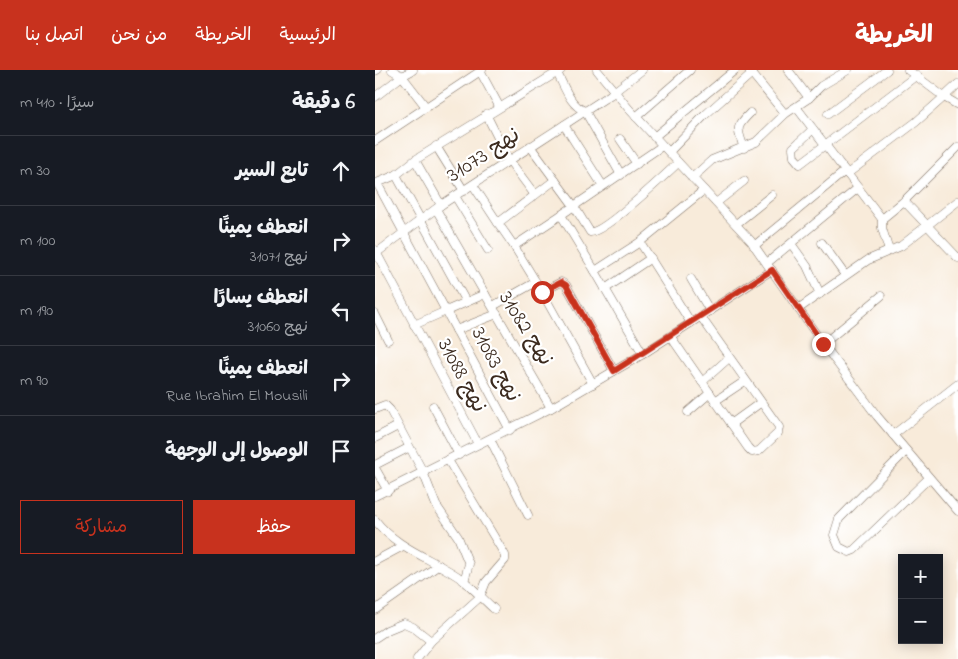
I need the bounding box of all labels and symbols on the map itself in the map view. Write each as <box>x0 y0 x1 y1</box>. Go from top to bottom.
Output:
street label: نهج 31073 <box>441 120 527 192</box>
route start <box>531 281 554 304</box>
street label: نهج 31082 <box>489 285 561 373</box>
street label: نهج 31083 <box>462 322 528 408</box>
street label: نهج 31088 <box>428 333 494 419</box>
route end <box>812 333 835 356</box>

